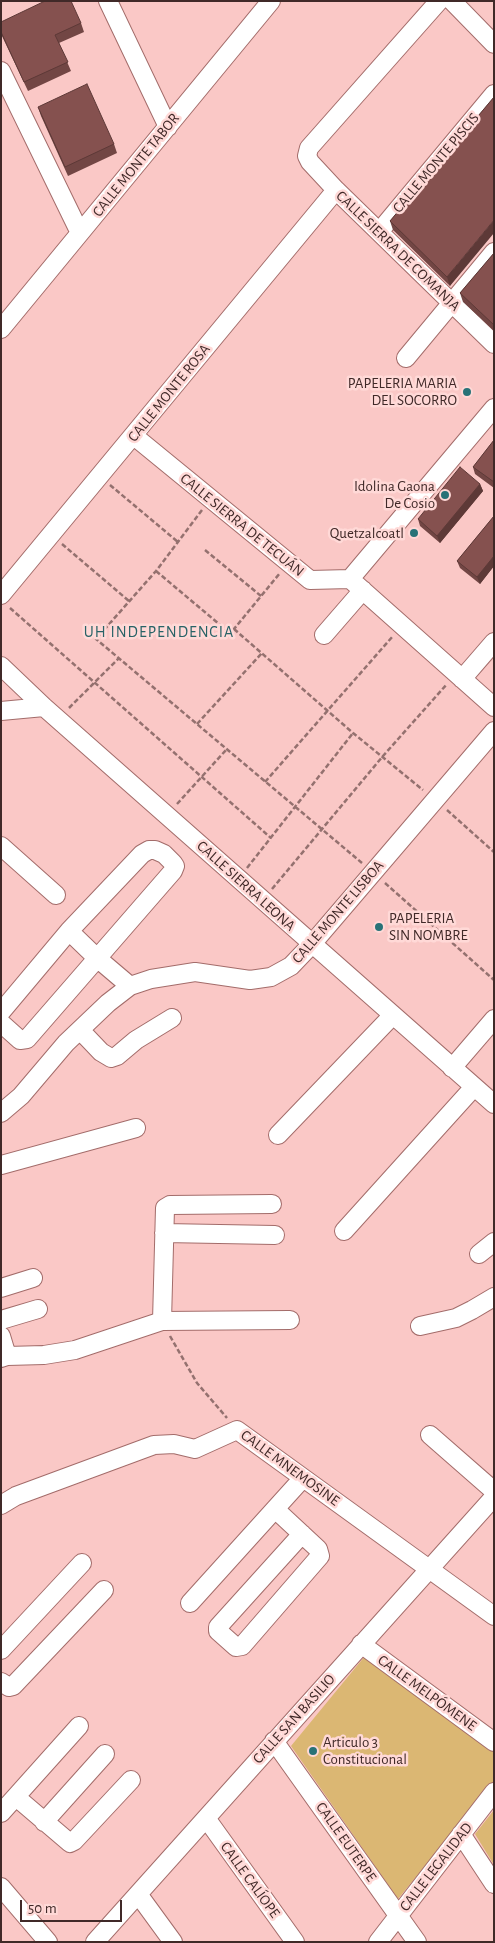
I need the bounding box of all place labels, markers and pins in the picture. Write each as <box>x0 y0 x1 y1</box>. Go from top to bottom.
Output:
place label: PAPELERIA MARIA DEL SOCORRO <box>348 374 457 409</box>
marker: PAPELERIA MARIA DEL SOCORRO <box>461 386 473 398</box>
place label: Idolina Gaona De Cosio <box>354 477 435 512</box>
marker: Idolina Gaona De Cosio <box>439 489 451 501</box>
place label: Quetzalcoatl <box>330 524 404 542</box>
marker: Quetzalcoatl <box>408 527 420 539</box>
place label: PAPELERIA SIN NOMBRE <box>389 909 468 944</box>
marker: PAPELERIA SIN NOMBRE <box>373 921 385 933</box>
place label: Articulo 3 Constitucional <box>323 1733 407 1768</box>
marker: Articulo 3 Constitucional <box>307 1745 319 1757</box>

